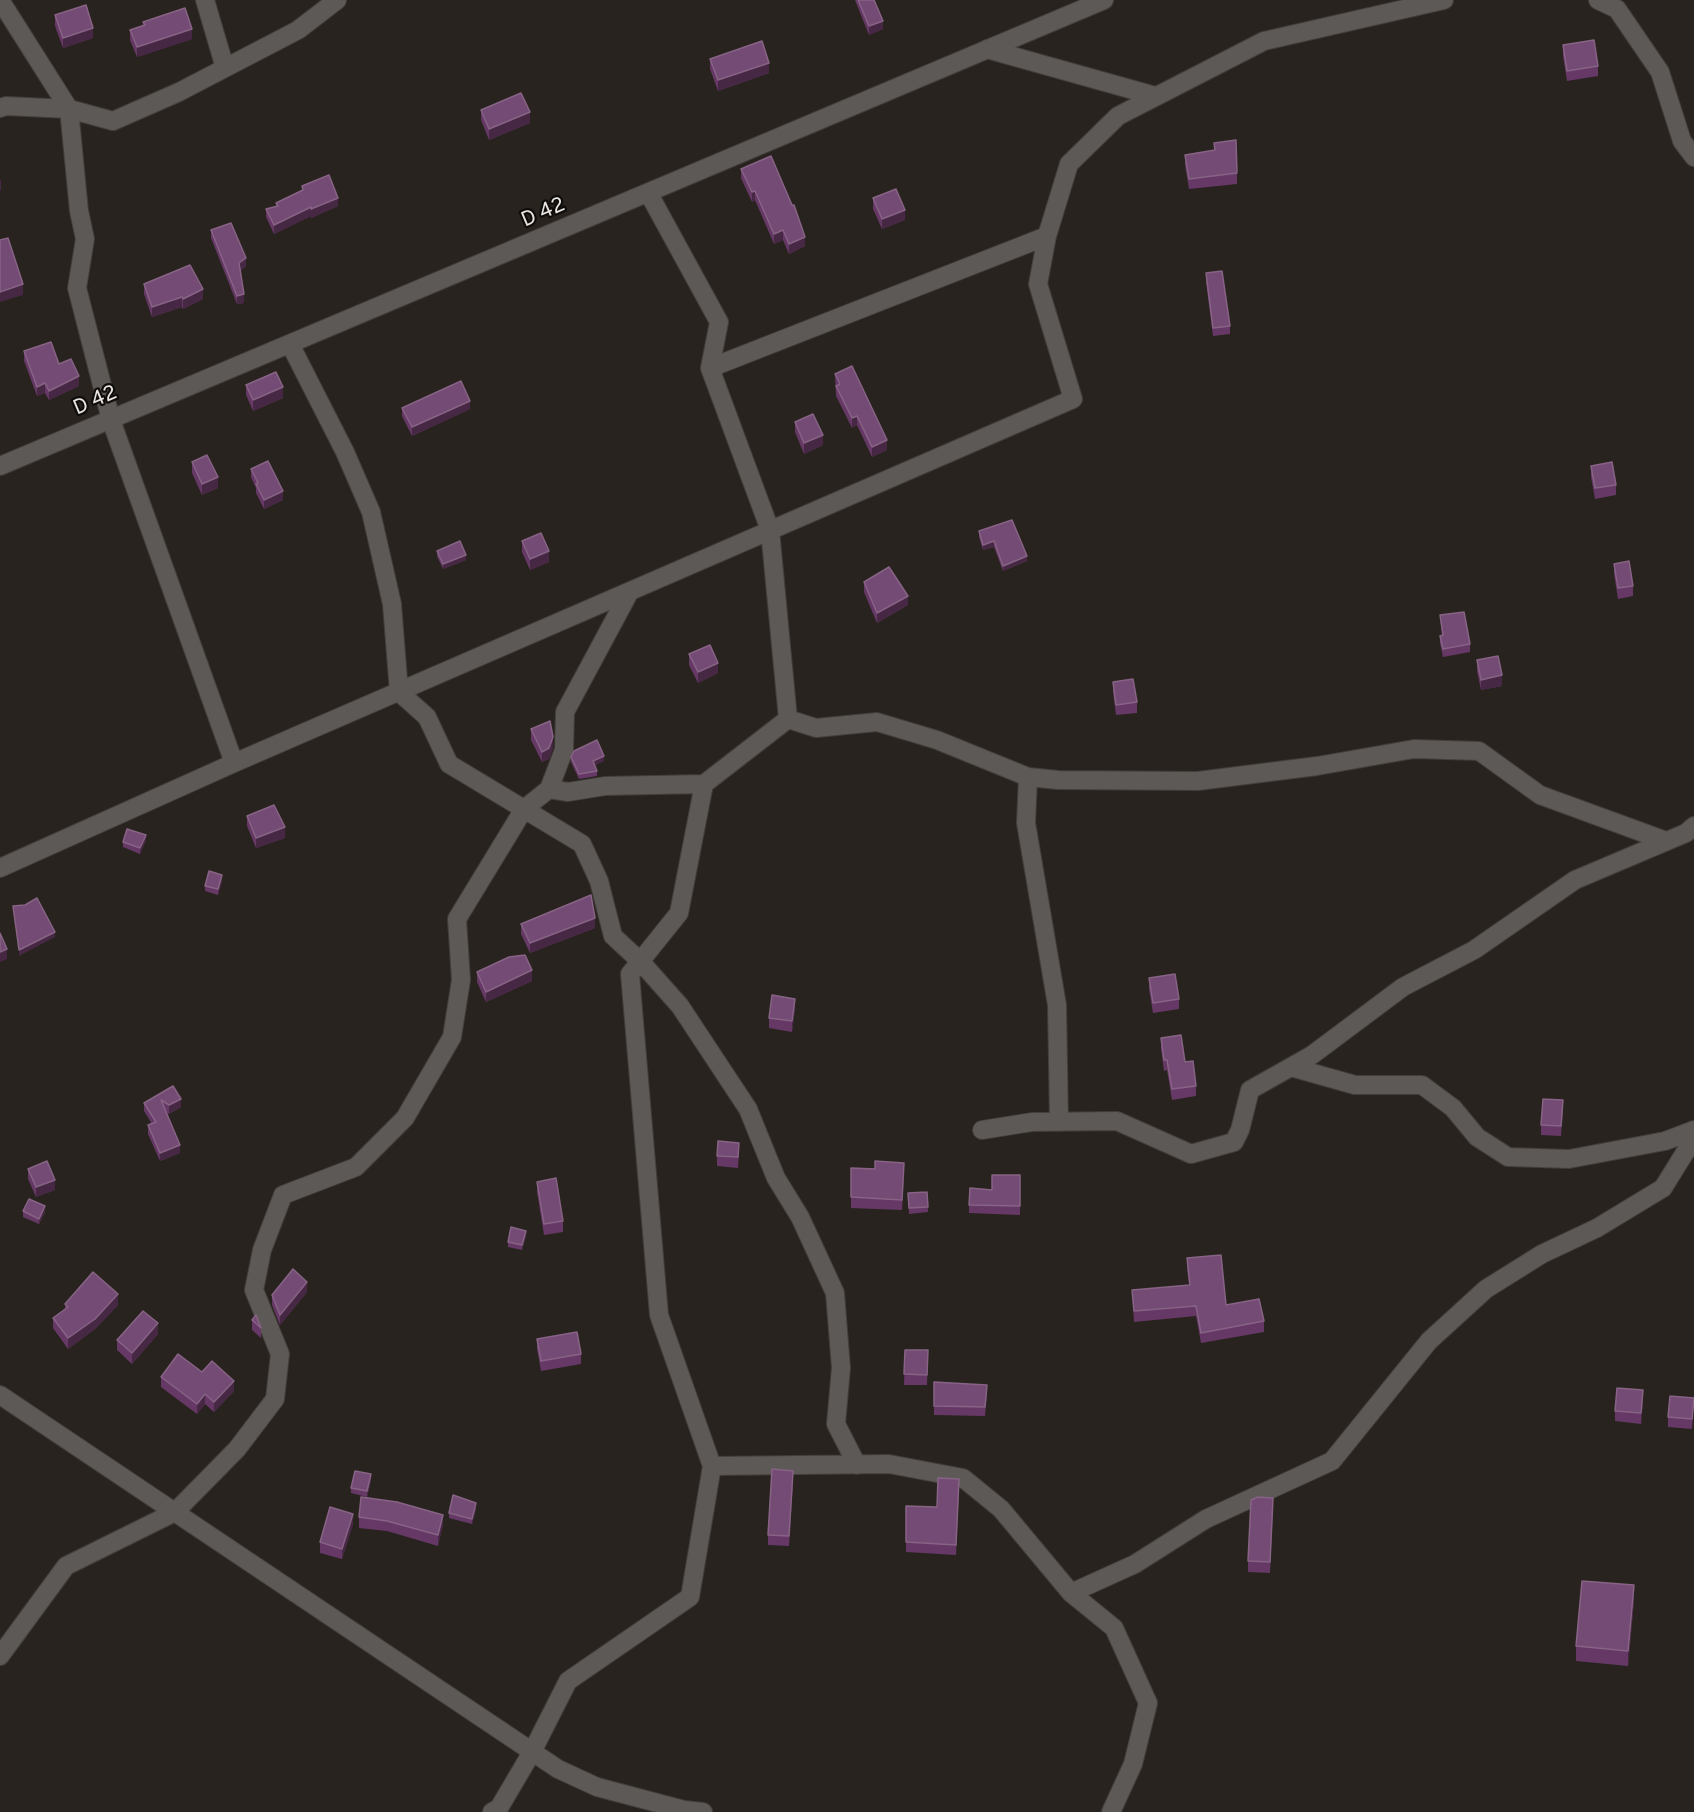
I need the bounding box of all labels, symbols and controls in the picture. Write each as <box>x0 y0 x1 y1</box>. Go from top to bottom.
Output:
street label: D 42 <box>518 194 570 234</box>
street label: D 42 <box>70 382 122 422</box>

